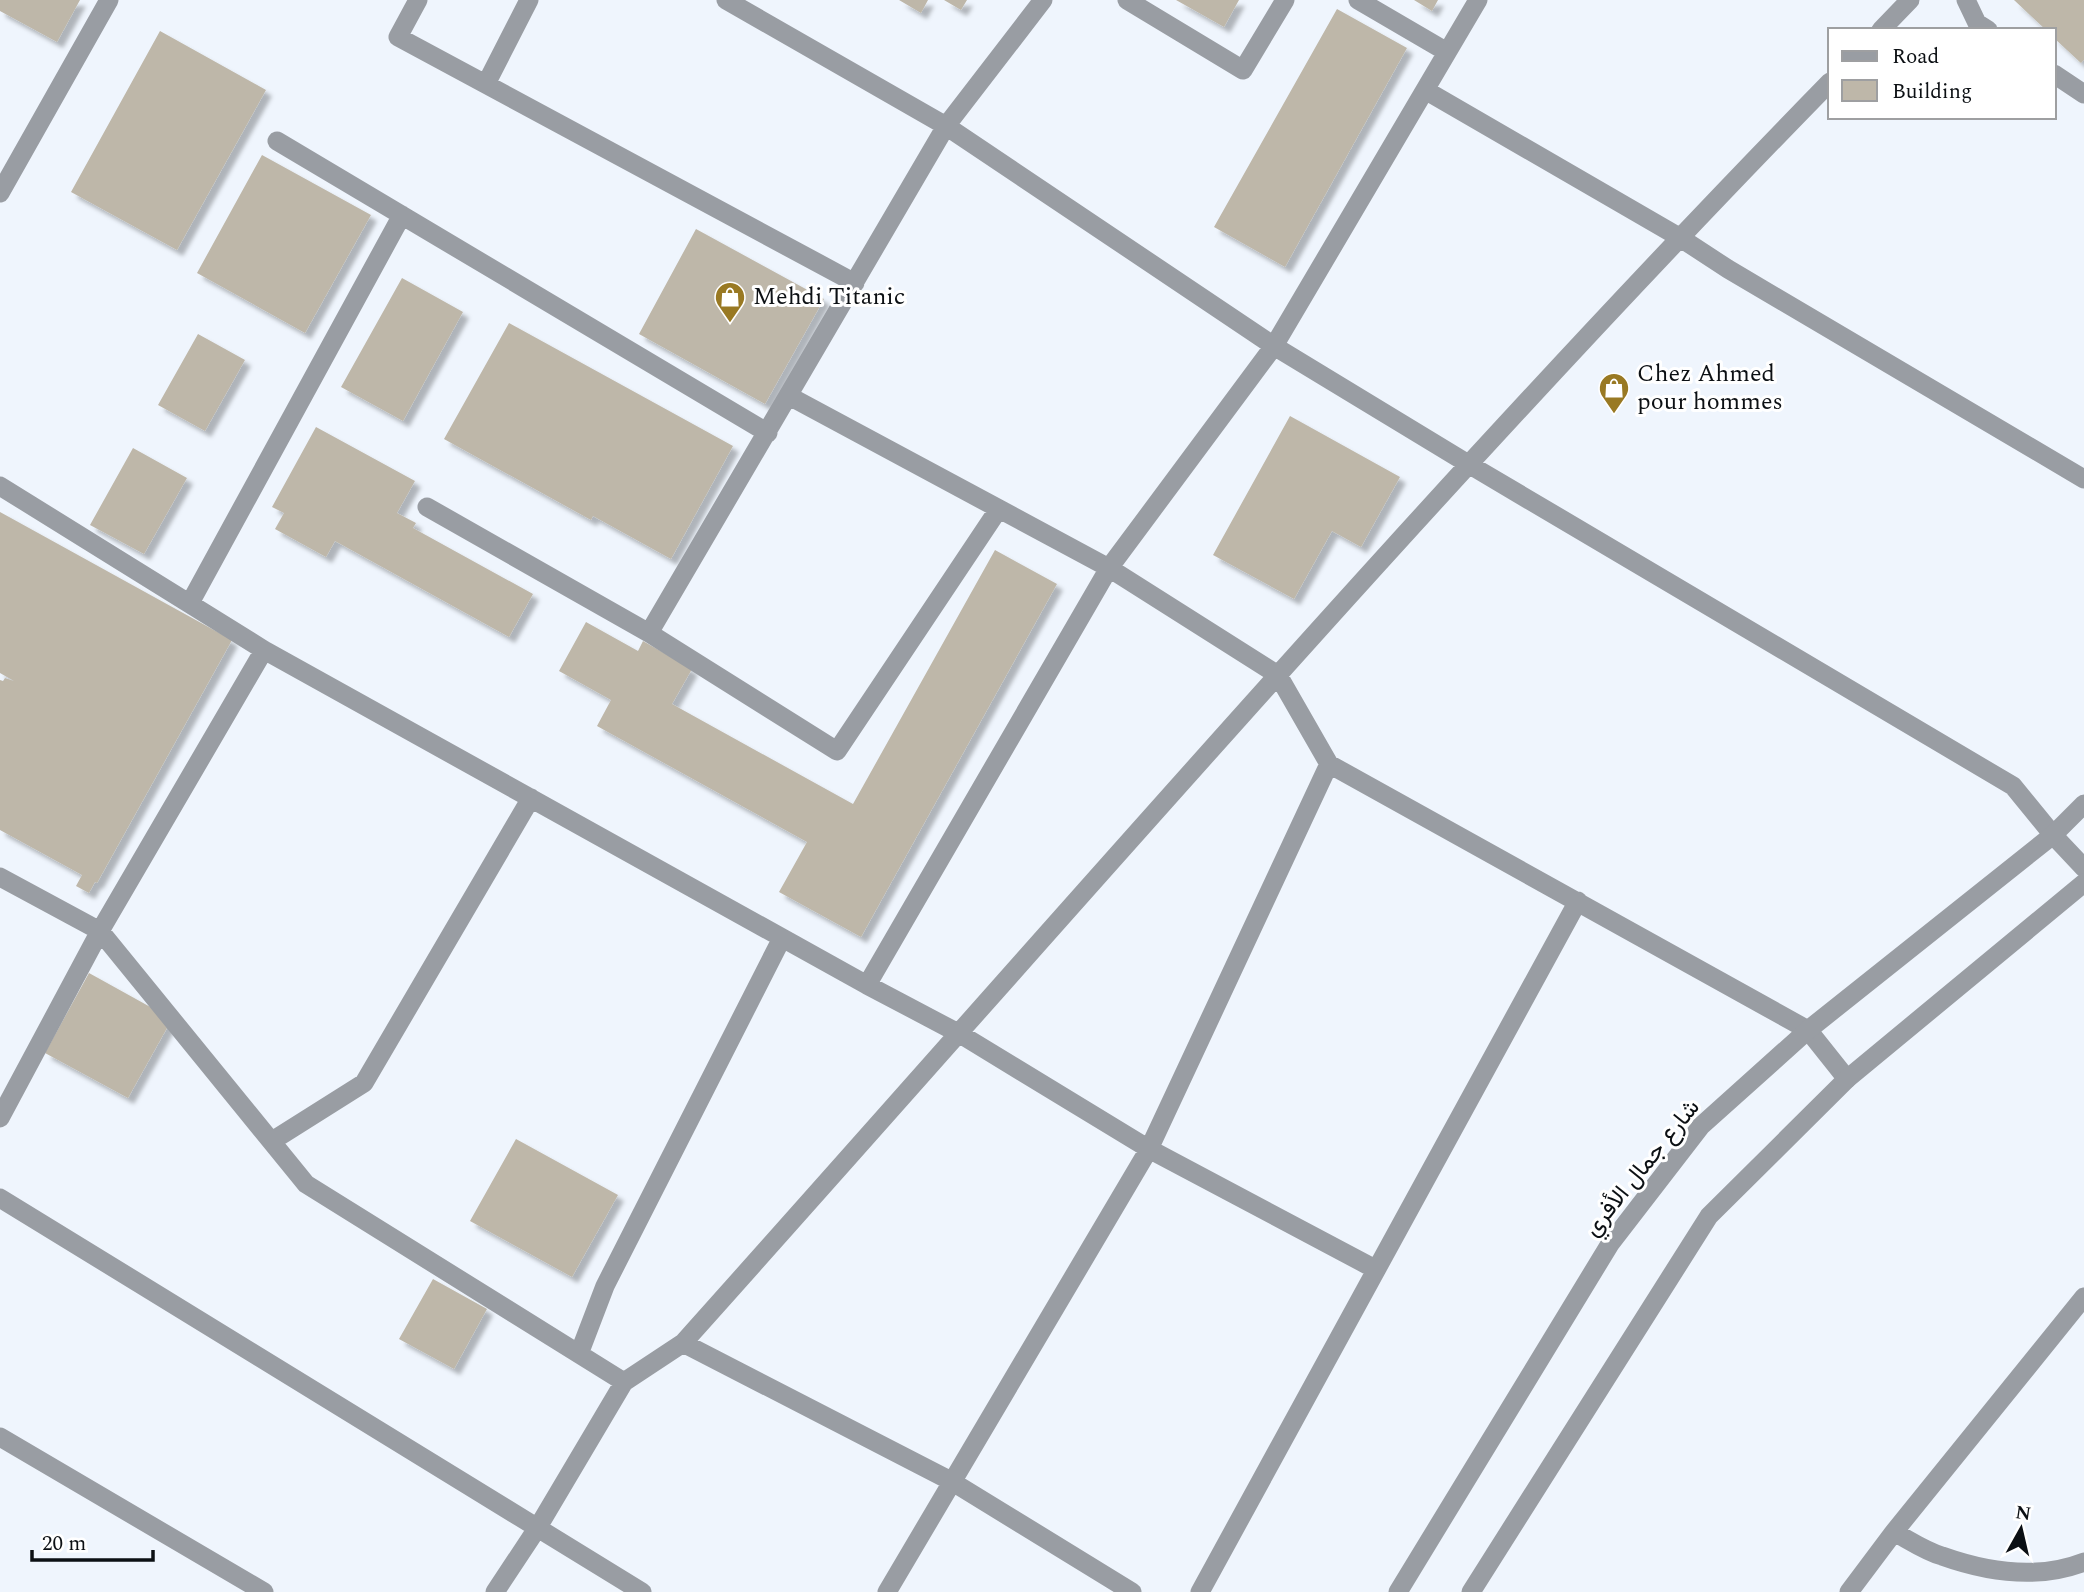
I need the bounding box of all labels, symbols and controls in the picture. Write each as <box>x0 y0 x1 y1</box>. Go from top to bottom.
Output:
legend <box>1828 28 2056 119</box>
text: Road <box>1892 41 1939 73</box>
text: Building <box>1892 76 1972 108</box>
place label: Mehdi Titanic <box>753 279 905 315</box>
shop icon: Mehdi Titanic <box>713 280 747 324</box>
place label: Chez Ahmed pour hommes <box>1637 356 1783 420</box>
shop icon: Chez Ahmed pour hommes <box>1597 371 1631 415</box>
street label: شارع جمال الأفري <box>1575 1091 1709 1245</box>
north arrow <box>1986 1494 2056 1564</box>
text: N <box>2013 1498 2033 1529</box>
scale bar <box>32 1518 152 1562</box>
text: 20 m <box>42 1528 86 1560</box>

